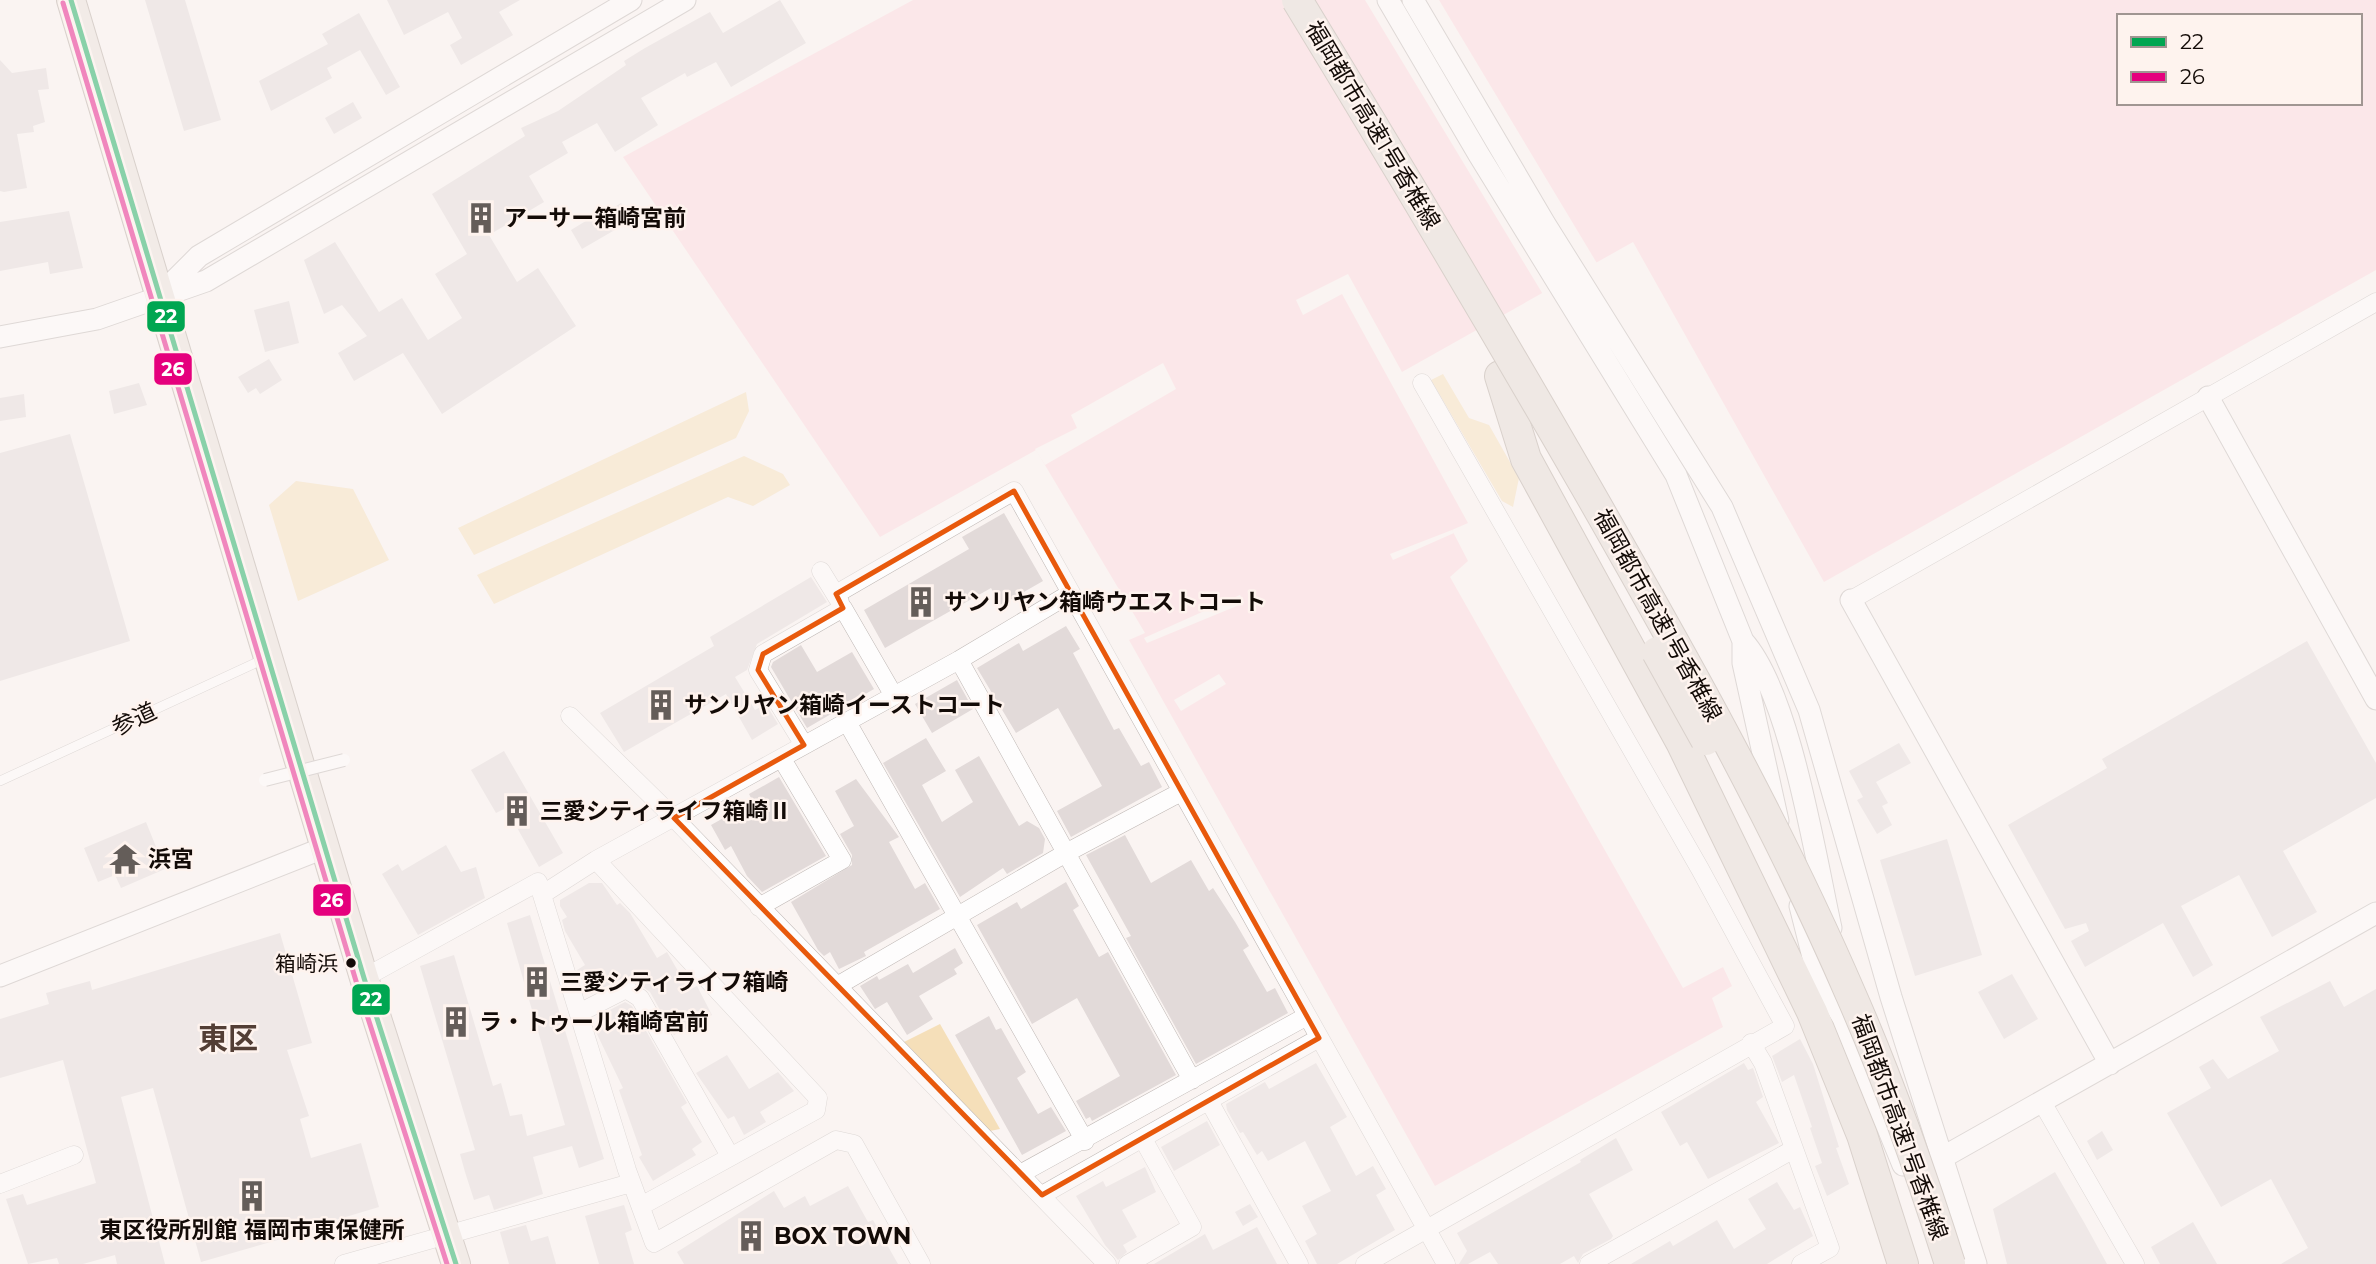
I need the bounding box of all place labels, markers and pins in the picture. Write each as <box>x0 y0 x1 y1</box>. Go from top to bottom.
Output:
building icon: アーサー箱崎宮前 <box>464 201 498 235</box>
place label: アーサー箱崎宮前 <box>504 204 686 232</box>
building icon: サンリヤン箱崎ウエストコート <box>904 585 938 619</box>
place label: サンリヤン箱崎ウエストコート <box>944 588 1266 616</box>
building icon: サンリヤン箱崎イーストコート <box>644 688 678 722</box>
place label: サンリヤン箱崎イーストコート <box>684 691 1005 719</box>
building icon: 三愛シティライフ箱崎Ⅱ <box>500 794 534 828</box>
place label: 三愛シティライフ箱崎Ⅱ <box>540 797 792 825</box>
temple icon: 浜宮 <box>108 842 142 876</box>
place label: 浜宮 <box>148 845 194 873</box>
place label: 箱崎浜 <box>275 951 338 976</box>
marker: 箱崎浜 <box>344 956 358 970</box>
building icon: 三愛シティライフ箱崎 <box>520 965 554 999</box>
place label: 三愛シティライフ箱崎 <box>560 968 789 996</box>
building icon: ラ・トゥール箱崎宮前 <box>439 1005 473 1039</box>
place label: ラ・トゥール箱崎宮前 <box>479 1008 709 1036</box>
building icon: 東区役所別館 福岡市東保健所 <box>235 1179 269 1213</box>
place label: 東区役所別館 福岡市東保健所 <box>99 1216 405 1244</box>
building icon: BOX TOWN <box>734 1219 768 1253</box>
place label: BOX TOWN <box>774 1222 911 1250</box>

